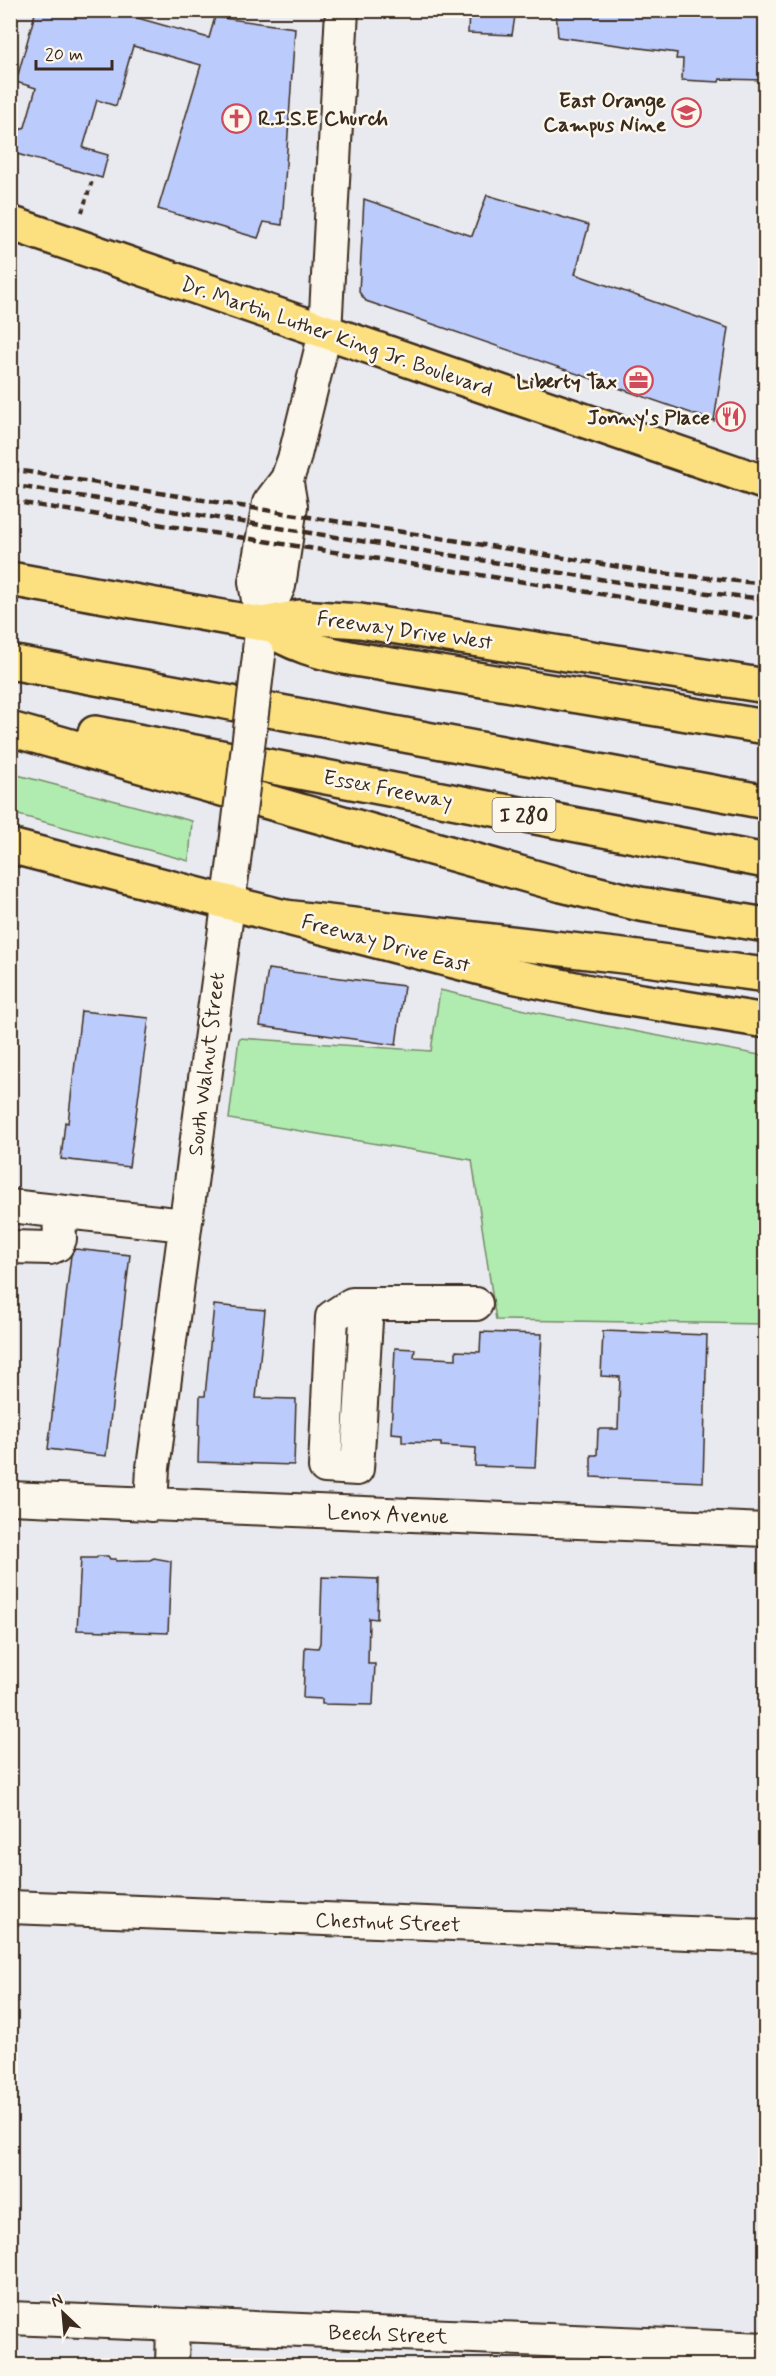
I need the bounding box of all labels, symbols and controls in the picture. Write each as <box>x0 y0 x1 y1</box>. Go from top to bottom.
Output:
scale bar <box>36 33 112 71</box>
text: 20 m <box>45 43 83 67</box>
place label: East Orange Campus Nine <box>543 87 667 139</box>
school or university icon: East Orange Campus Nine <box>671 96 703 128</box>
church icon: R.I.S.E Church <box>221 102 253 134</box>
place label: R.I.S.E Church <box>258 105 389 133</box>
street label: Dr. Martin Luther King Jr. Boulevard <box>177 270 496 404</box>
office icon: Liberty Tax <box>622 365 654 397</box>
place label: Liberty Tax <box>516 368 617 396</box>
restaurant icon: Jonny's Place <box>715 401 747 433</box>
place label: Jonny's Place <box>587 404 710 432</box>
street label: Freeway Drive West <box>315 605 495 657</box>
street label: Essex Freeway <box>321 764 455 816</box>
road number: I 280 <box>492 798 556 832</box>
street label: Freeway Drive East <box>298 908 474 980</box>
street label: South Walnut Street <box>182 971 232 1157</box>
street label: Lenox Avenue <box>327 1499 450 1531</box>
street label: Chestnut Street <box>315 1906 461 1940</box>
north arrow <box>33 2283 93 2343</box>
text: N <box>48 2289 66 2313</box>
street label: Beech Street <box>328 2319 449 2351</box>

